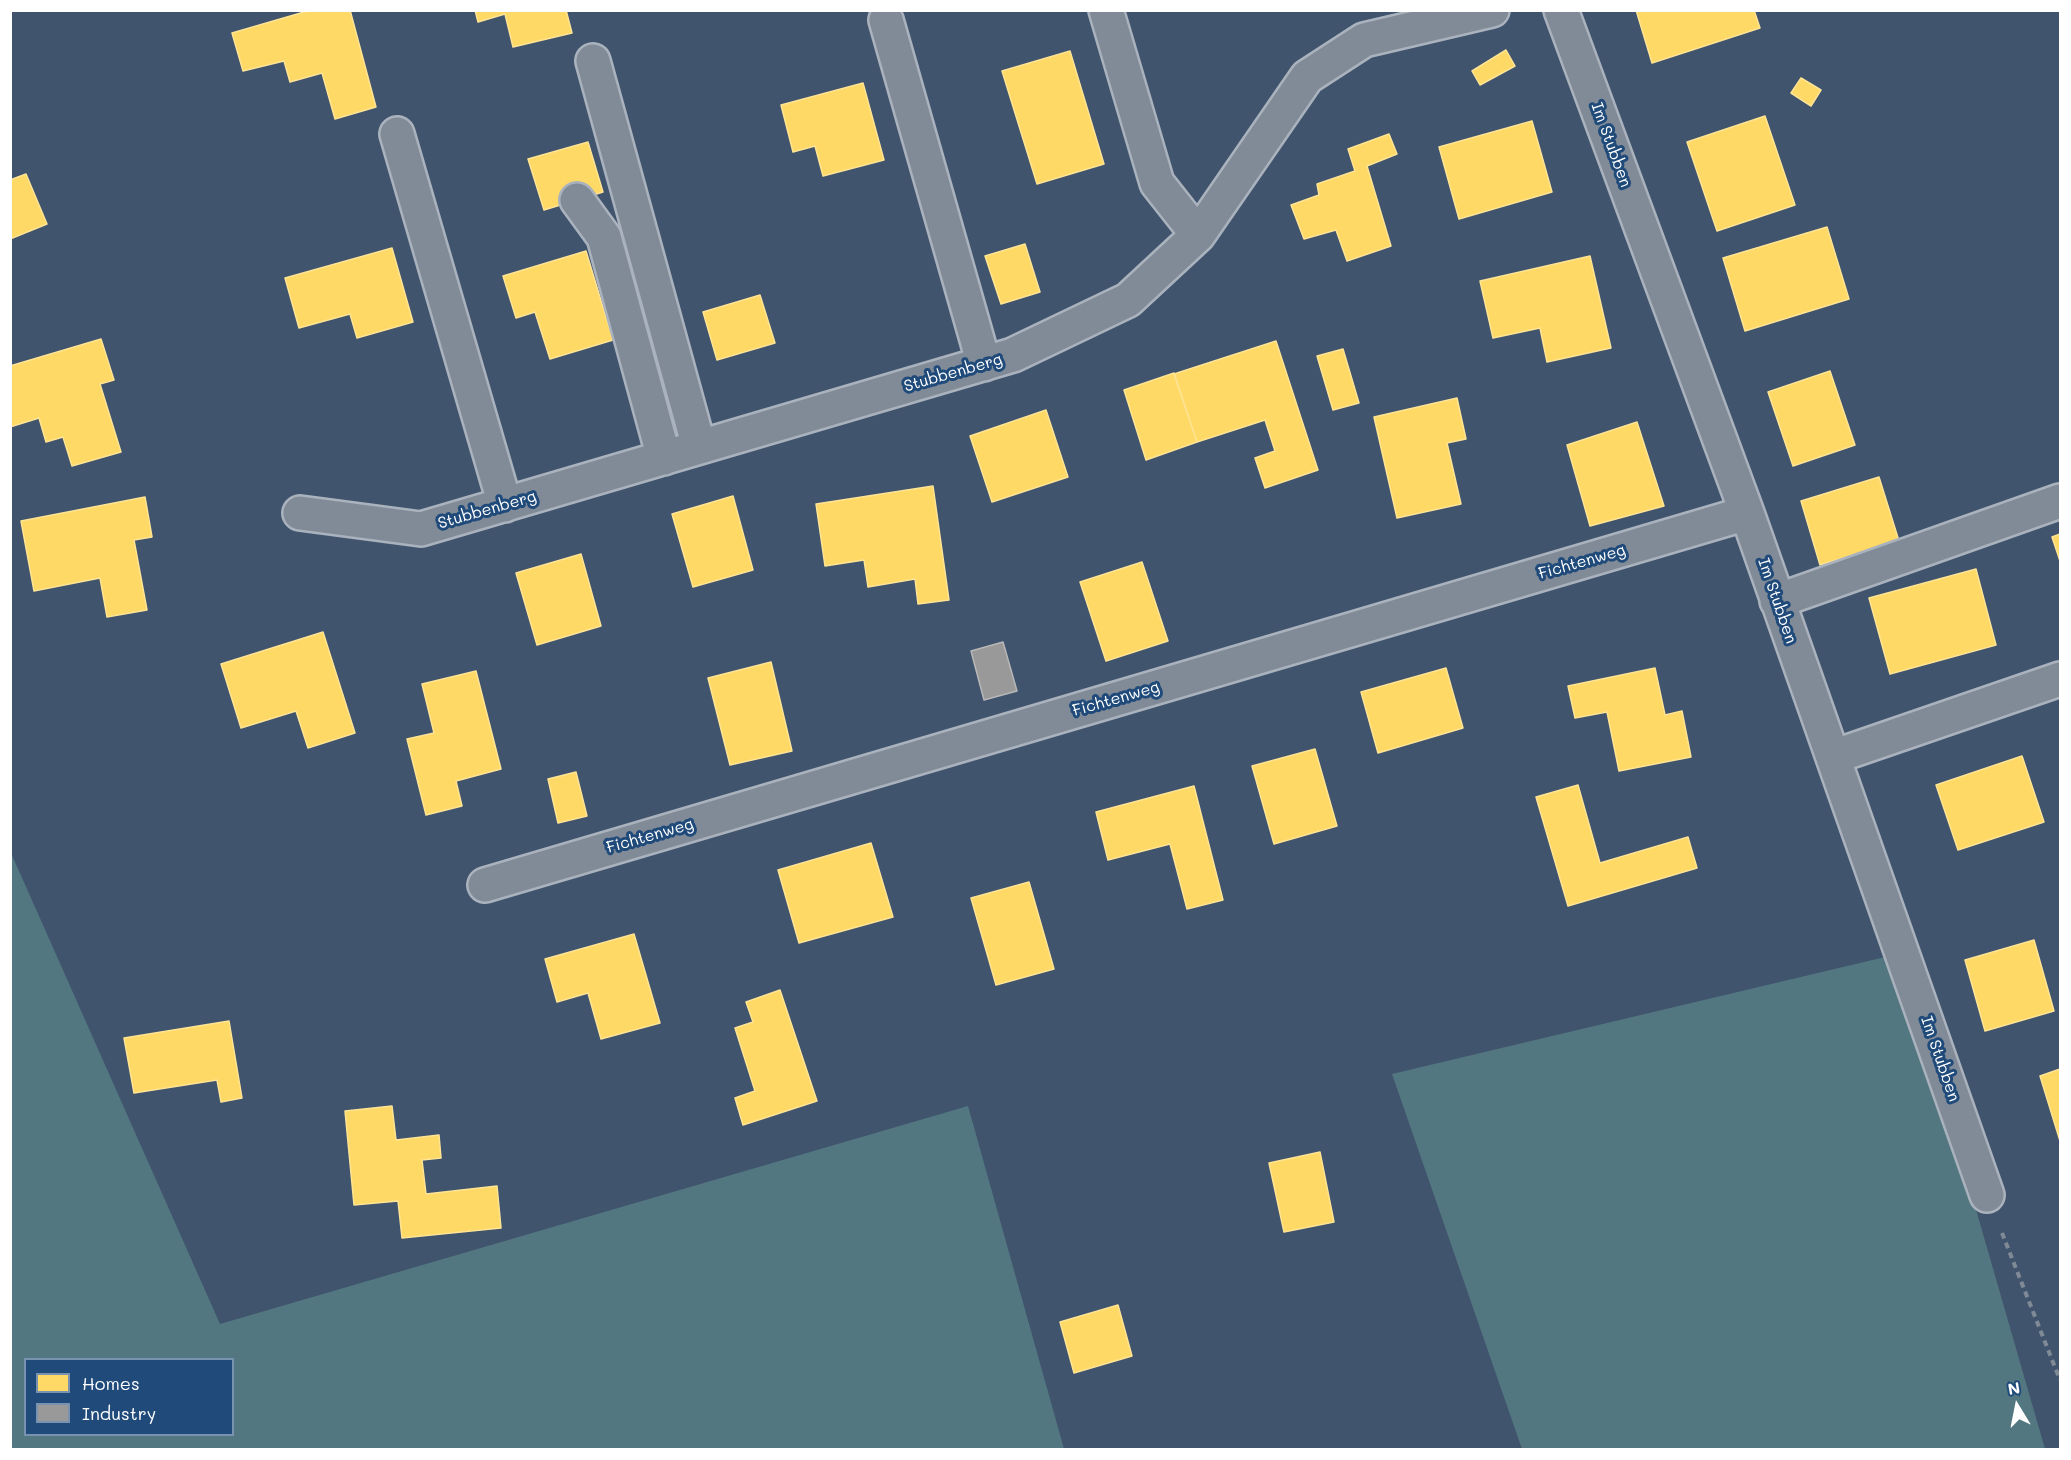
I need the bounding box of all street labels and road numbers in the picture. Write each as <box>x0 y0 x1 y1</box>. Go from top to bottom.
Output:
street label: Im Stubben <box>1587 100 1635 190</box>
street label: Stubbenberg <box>902 350 1004 396</box>
street label: Stubbenberg <box>436 487 538 533</box>
street label: Fichtenweg <box>1536 540 1628 584</box>
street label: Im Stubben <box>1753 556 1801 646</box>
street label: Fichtenweg <box>1070 677 1162 721</box>
street label: Fichtenweg <box>604 814 696 858</box>
street label: Im Stubben <box>1916 1014 1964 1104</box>

